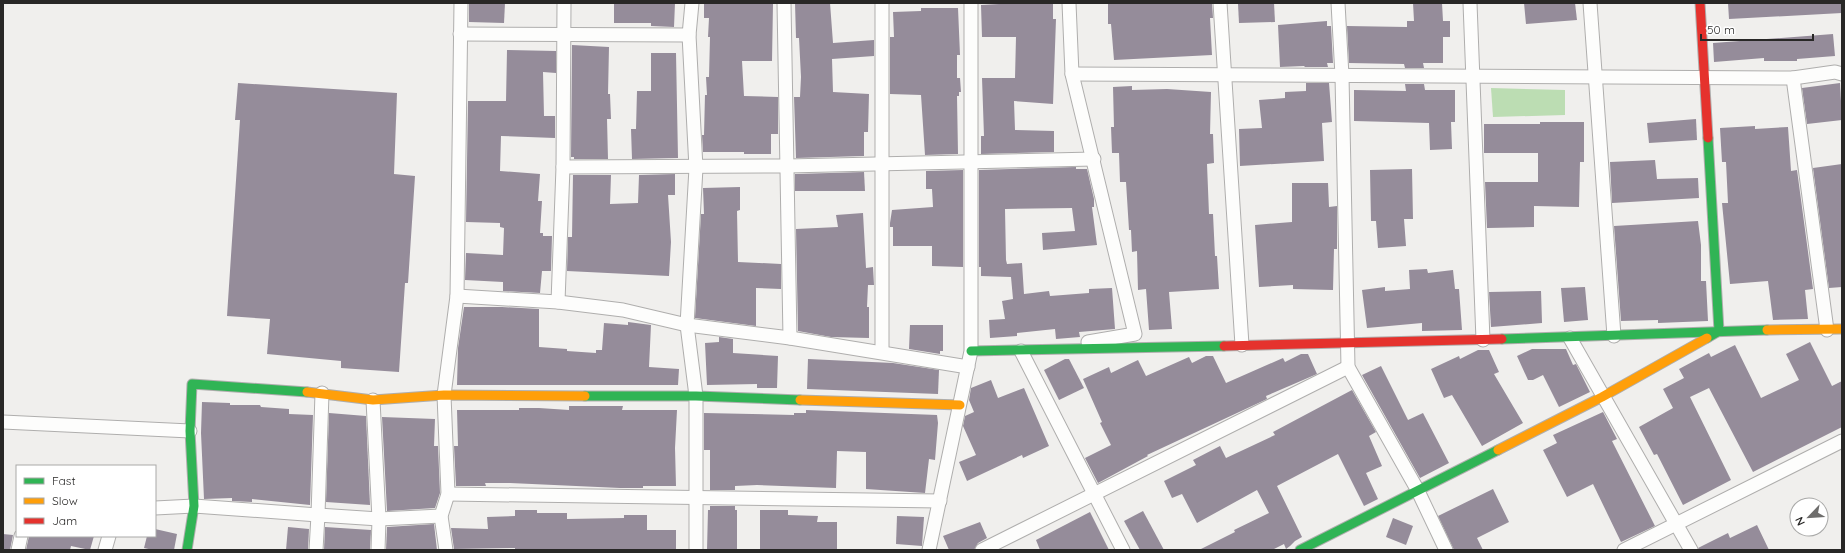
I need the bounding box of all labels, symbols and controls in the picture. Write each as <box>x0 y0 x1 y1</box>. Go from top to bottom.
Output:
scale bar <box>1701 16 1813 42</box>
text: 50 m <box>1707 22 1735 37</box>
legend <box>16 465 156 537</box>
text: Fast <box>52 473 76 488</box>
text: Slow <box>52 493 78 508</box>
north arrow <box>1789 497 1829 537</box>
text: Jam <box>52 513 77 528</box>
text: N <box>1792 515 1808 528</box>

